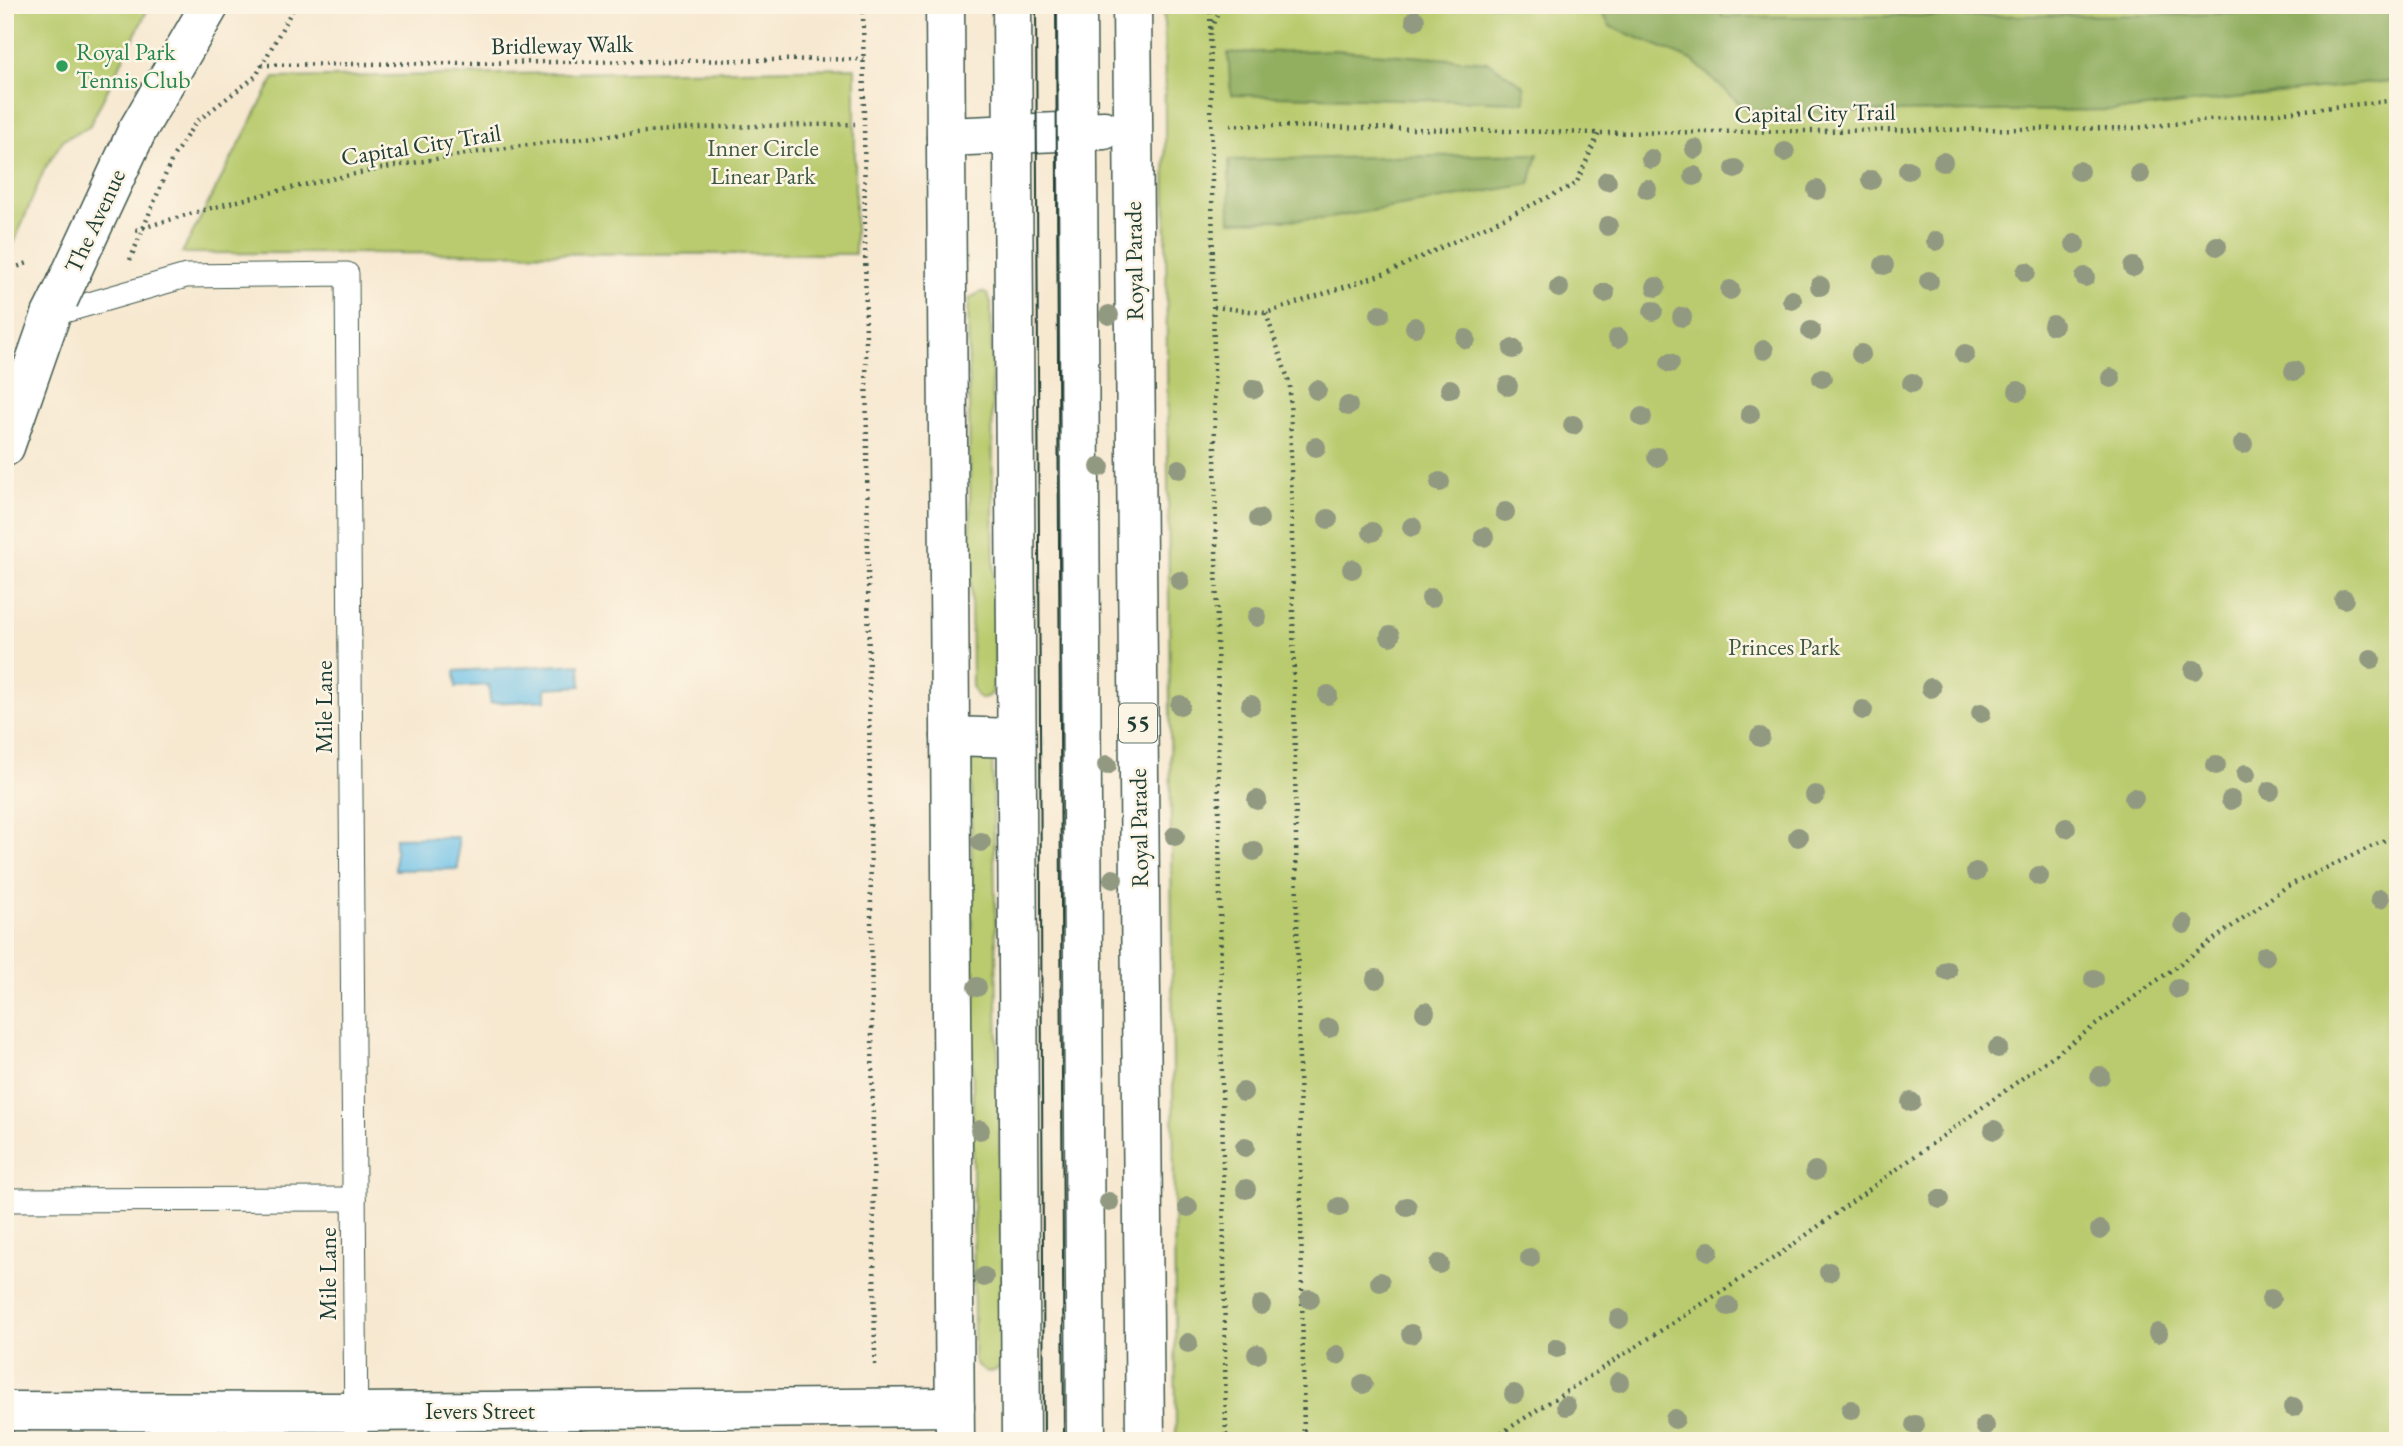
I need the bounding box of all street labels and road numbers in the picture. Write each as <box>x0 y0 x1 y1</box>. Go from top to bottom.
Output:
street label: Bridleway Walk <box>491 28 634 61</box>
street label: Capital City Trail <box>1734 96 1896 129</box>
street label: Capital City Trail <box>339 117 503 172</box>
street label: The Avenue <box>57 164 132 278</box>
street label: Royal Parade <box>1117 201 1150 321</box>
street label: Mile Lane <box>308 660 339 754</box>
road number: 55 <box>1119 704 1157 743</box>
street label: Royal Parade <box>1122 768 1155 888</box>
street label: Mile Lane <box>312 1227 343 1321</box>
street label: Ievers Street <box>425 1395 536 1426</box>

